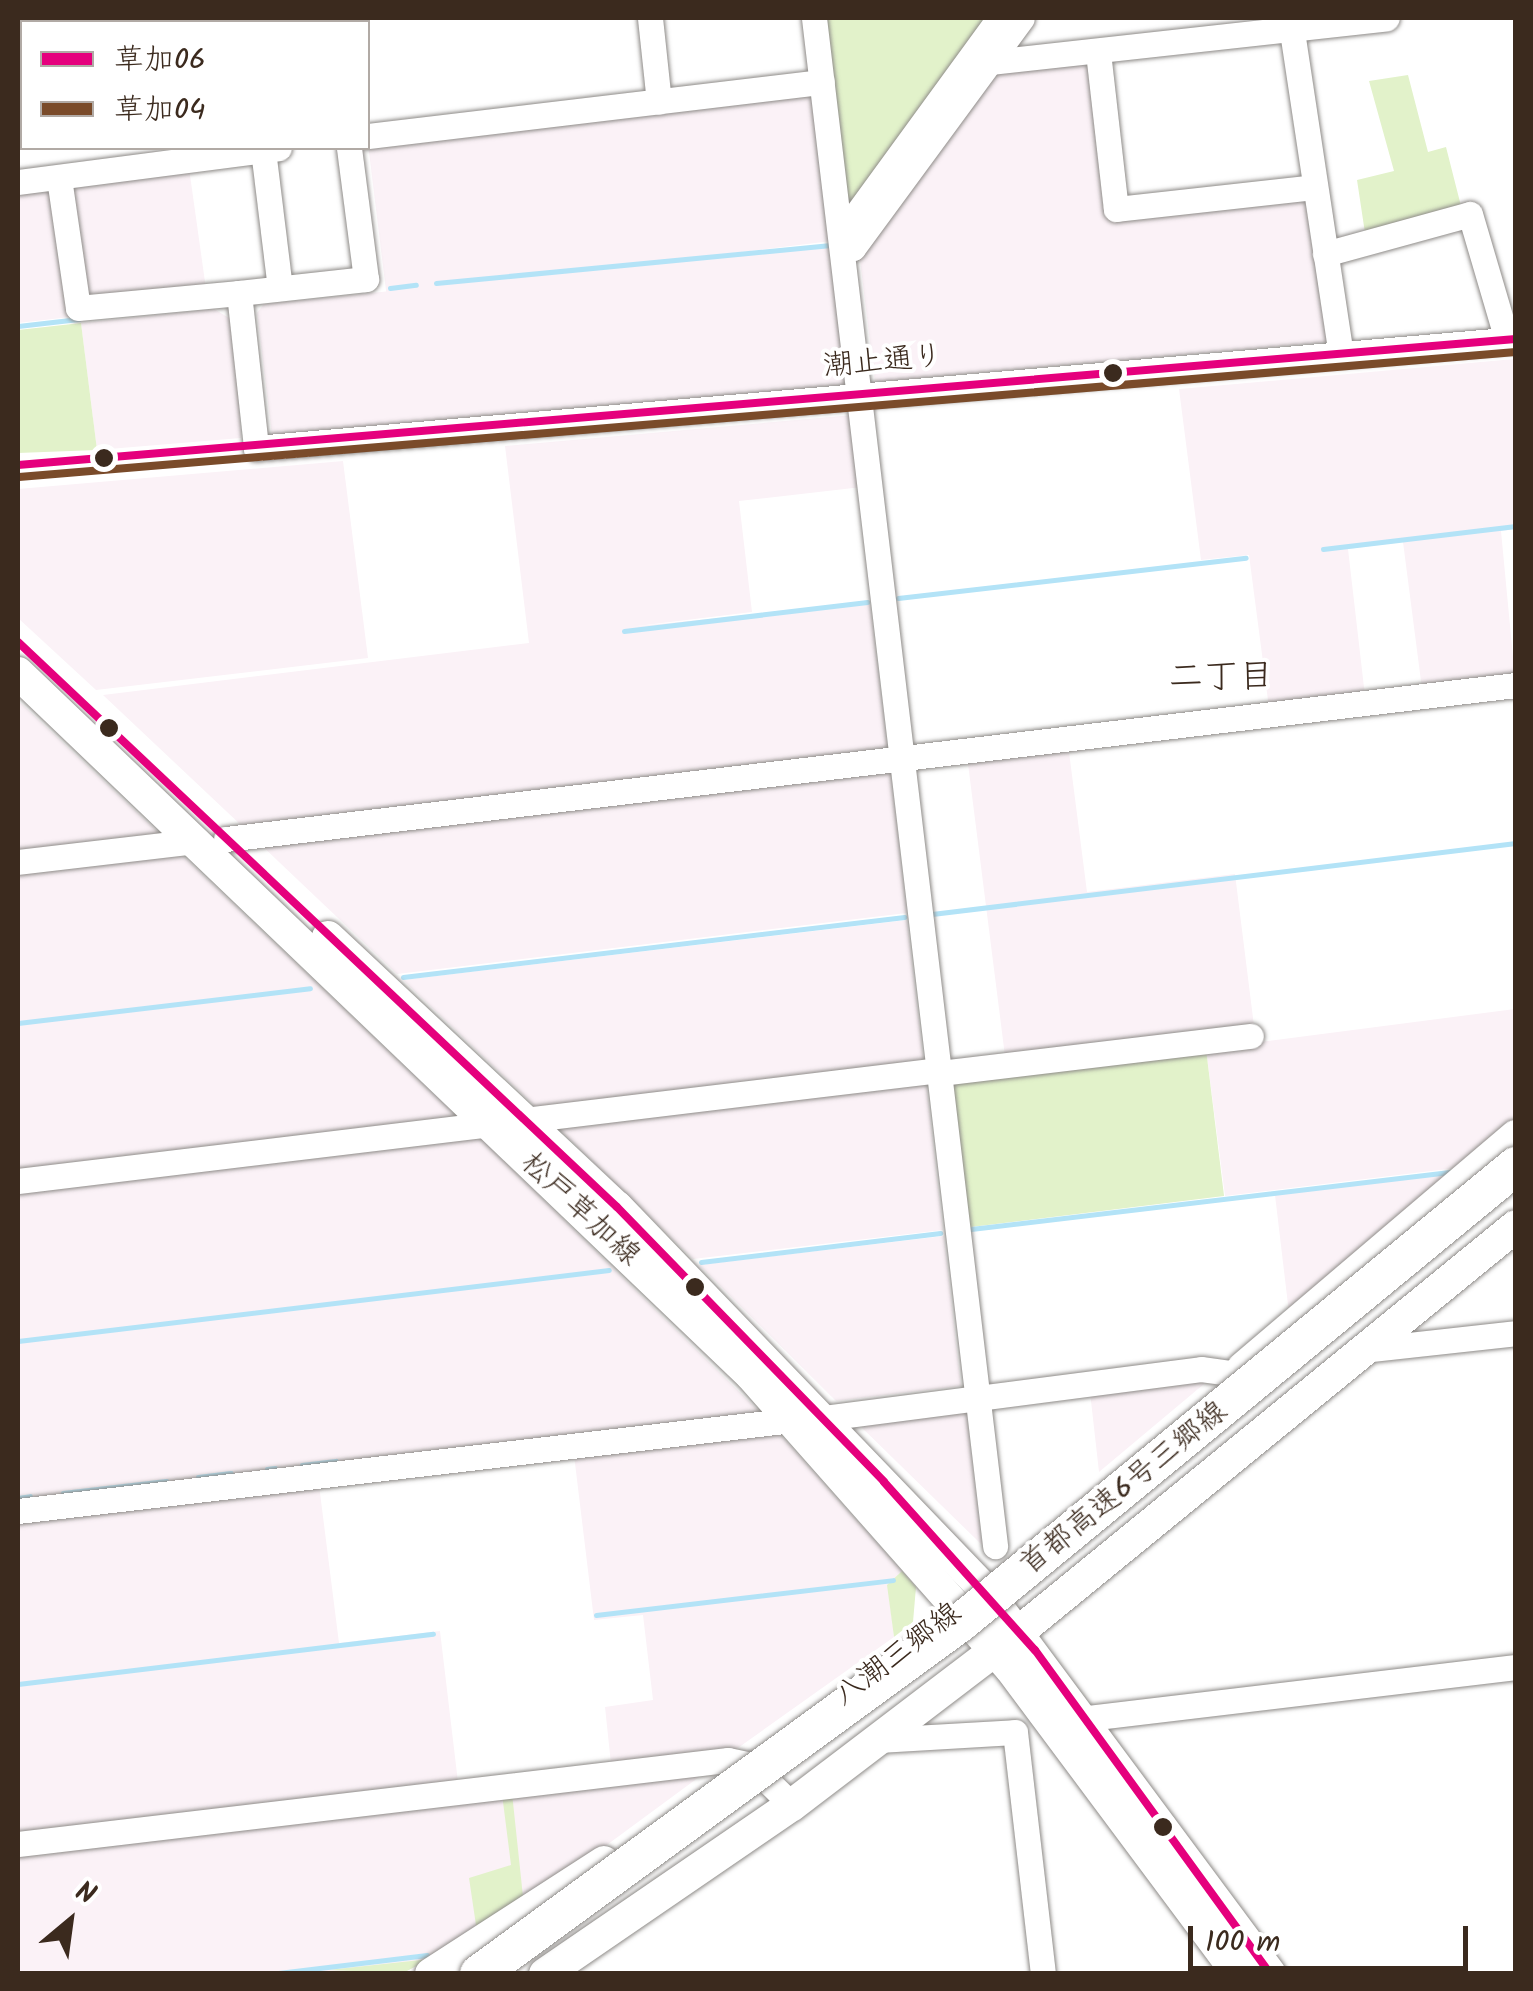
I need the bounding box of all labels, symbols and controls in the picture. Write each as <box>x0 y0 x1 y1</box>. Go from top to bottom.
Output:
legend <box>20 20 370 150</box>
text: 草加06 <box>114 37 206 85</box>
text: 草加04 <box>114 87 206 135</box>
street label: 潮止通り <box>822 339 944 385</box>
unlabelled marker <box>1103 363 1123 383</box>
unlabelled marker <box>94 448 114 468</box>
district label: 二丁目 <box>1169 657 1273 699</box>
unlabelled marker <box>99 718 119 738</box>
street label: 松戸草加線 <box>513 1146 647 1274</box>
unlabelled marker <box>685 1277 705 1297</box>
street label: 首都高速6号三郷線 <box>1013 1394 1235 1584</box>
street label: 八潮三郷線 <box>827 1595 969 1715</box>
unlabelled marker <box>1153 1817 1173 1837</box>
text: N <box>66 1870 103 1918</box>
north arrow <box>20 1871 120 1971</box>
scale bar <box>1193 1906 1473 1968</box>
text: 100 m <box>1205 1919 1280 1967</box>

